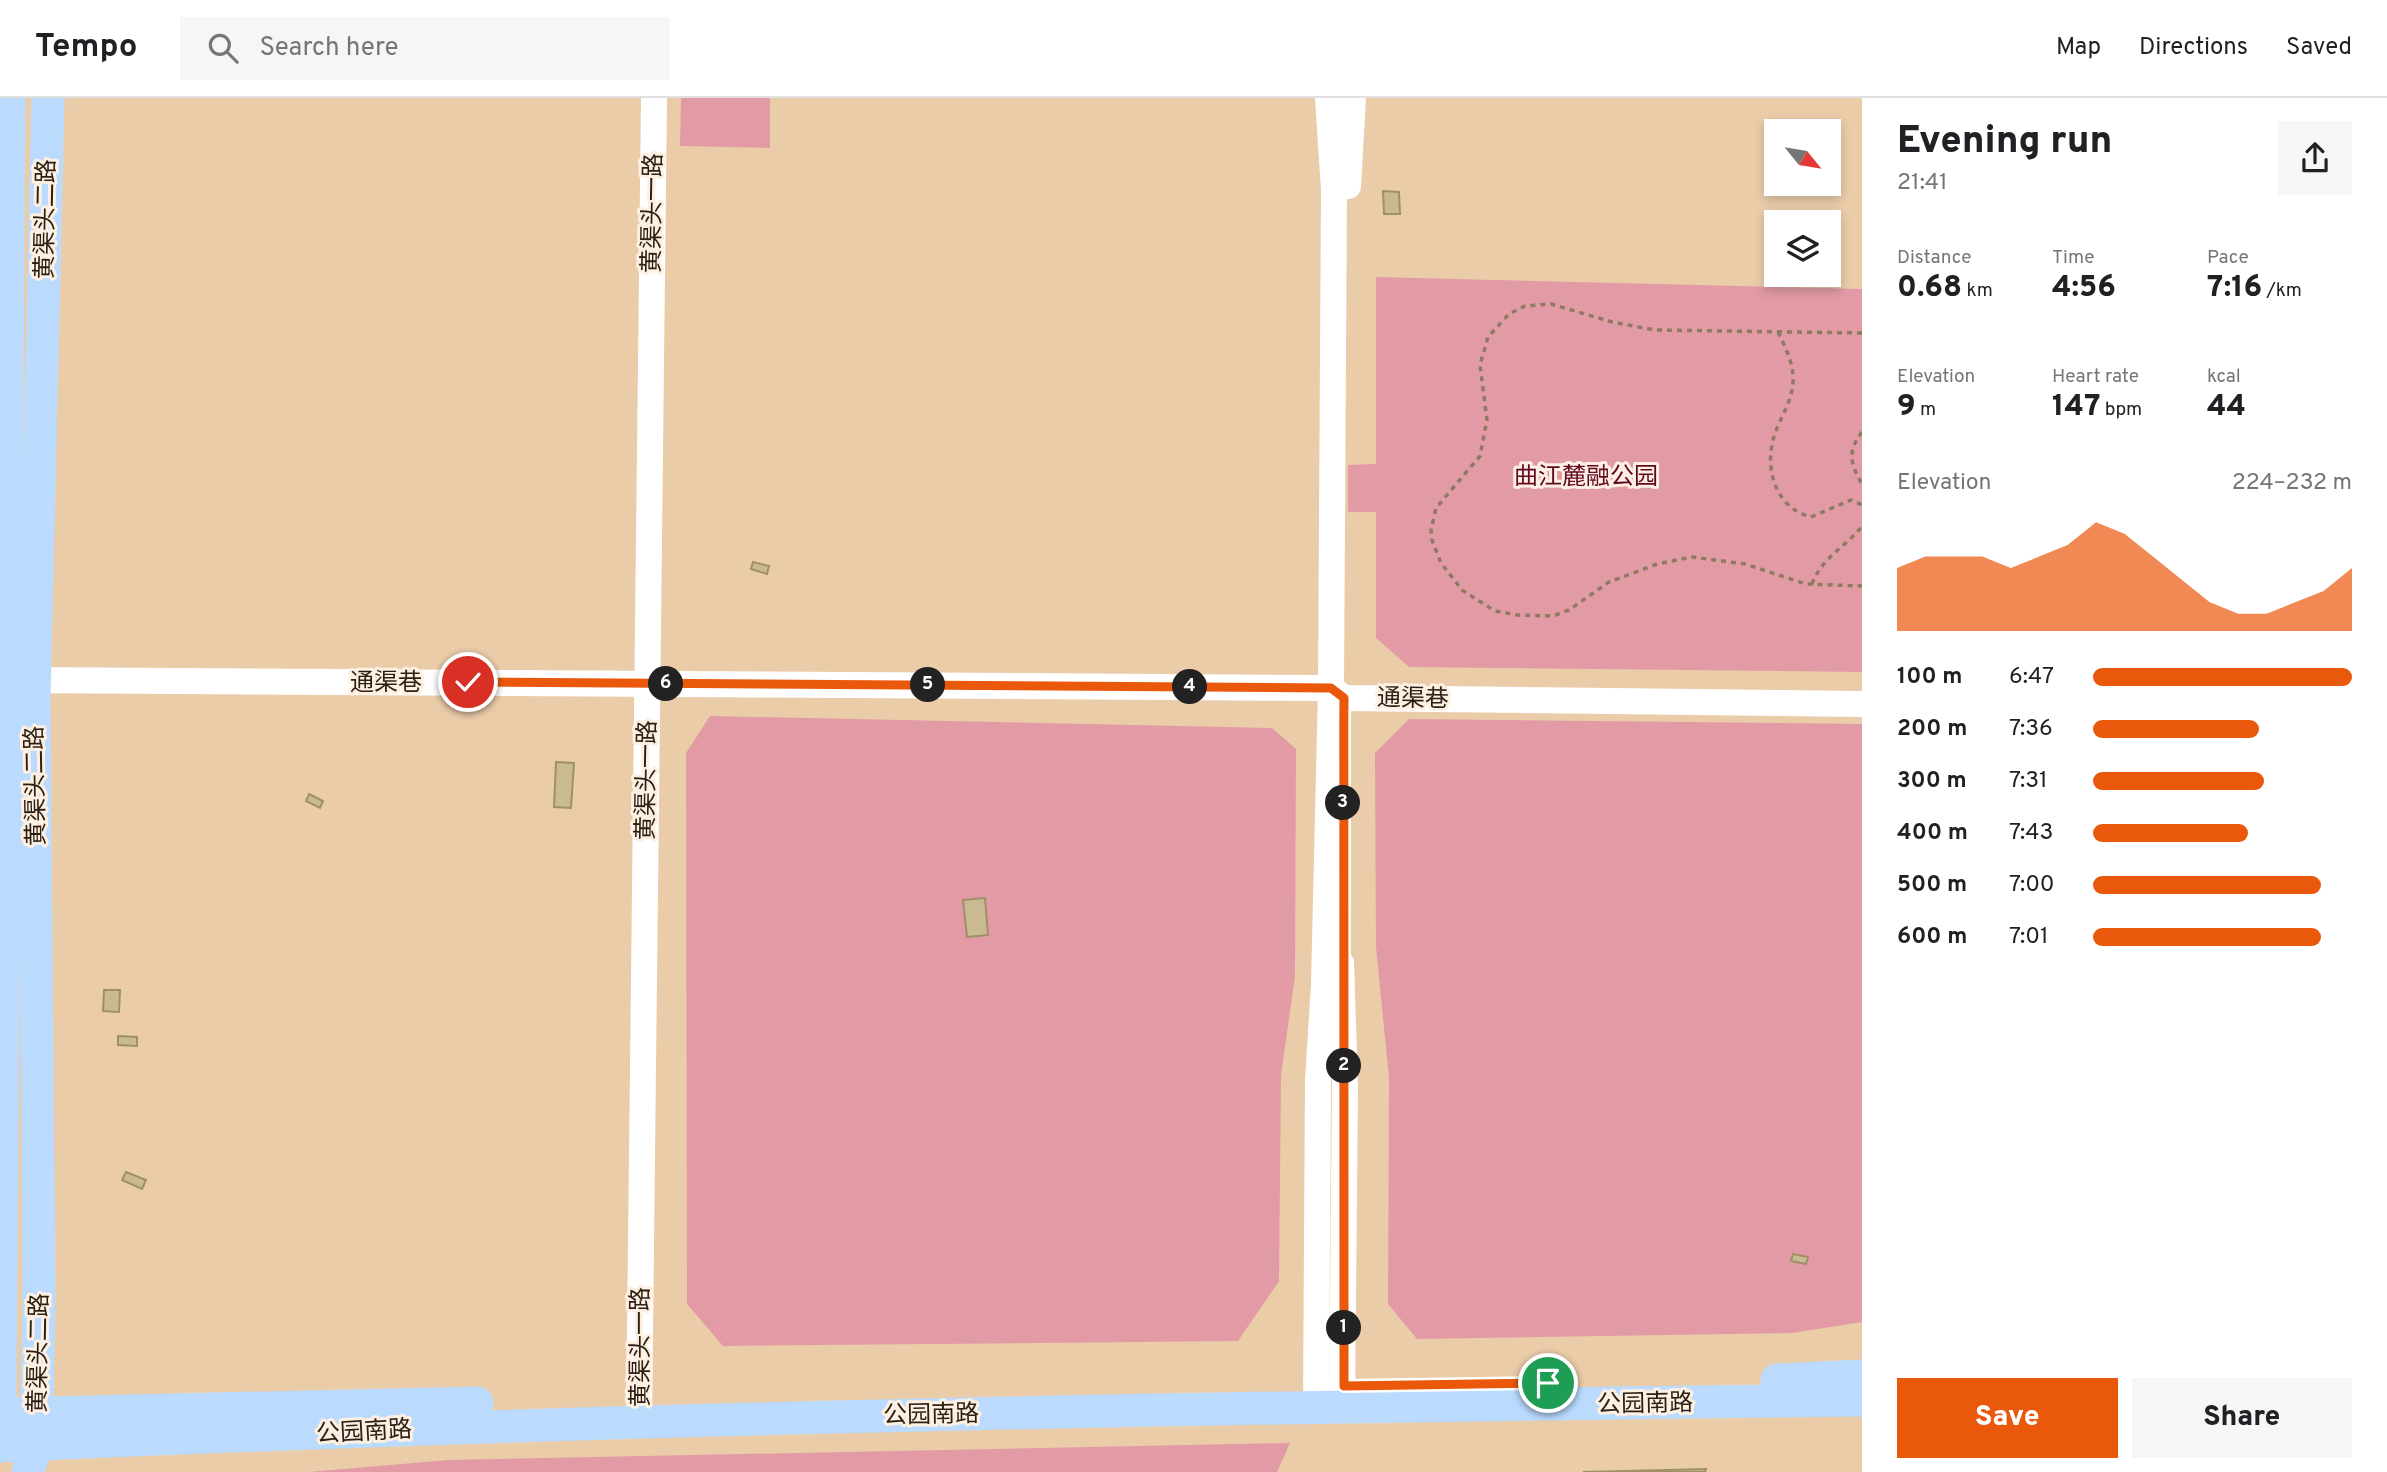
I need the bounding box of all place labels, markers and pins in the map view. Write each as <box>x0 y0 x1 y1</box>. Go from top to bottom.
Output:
pin <box>438 652 498 712</box>
pin: 6 <box>648 666 684 702</box>
pin: 5 <box>911 668 946 702</box>
pin: 4 <box>1172 670 1208 704</box>
pin: 3 <box>1326 786 1360 820</box>
pin: 2 <box>1326 1048 1362 1084</box>
pin: 1 <box>1326 1310 1362 1346</box>
pin <box>1518 1353 1578 1413</box>

